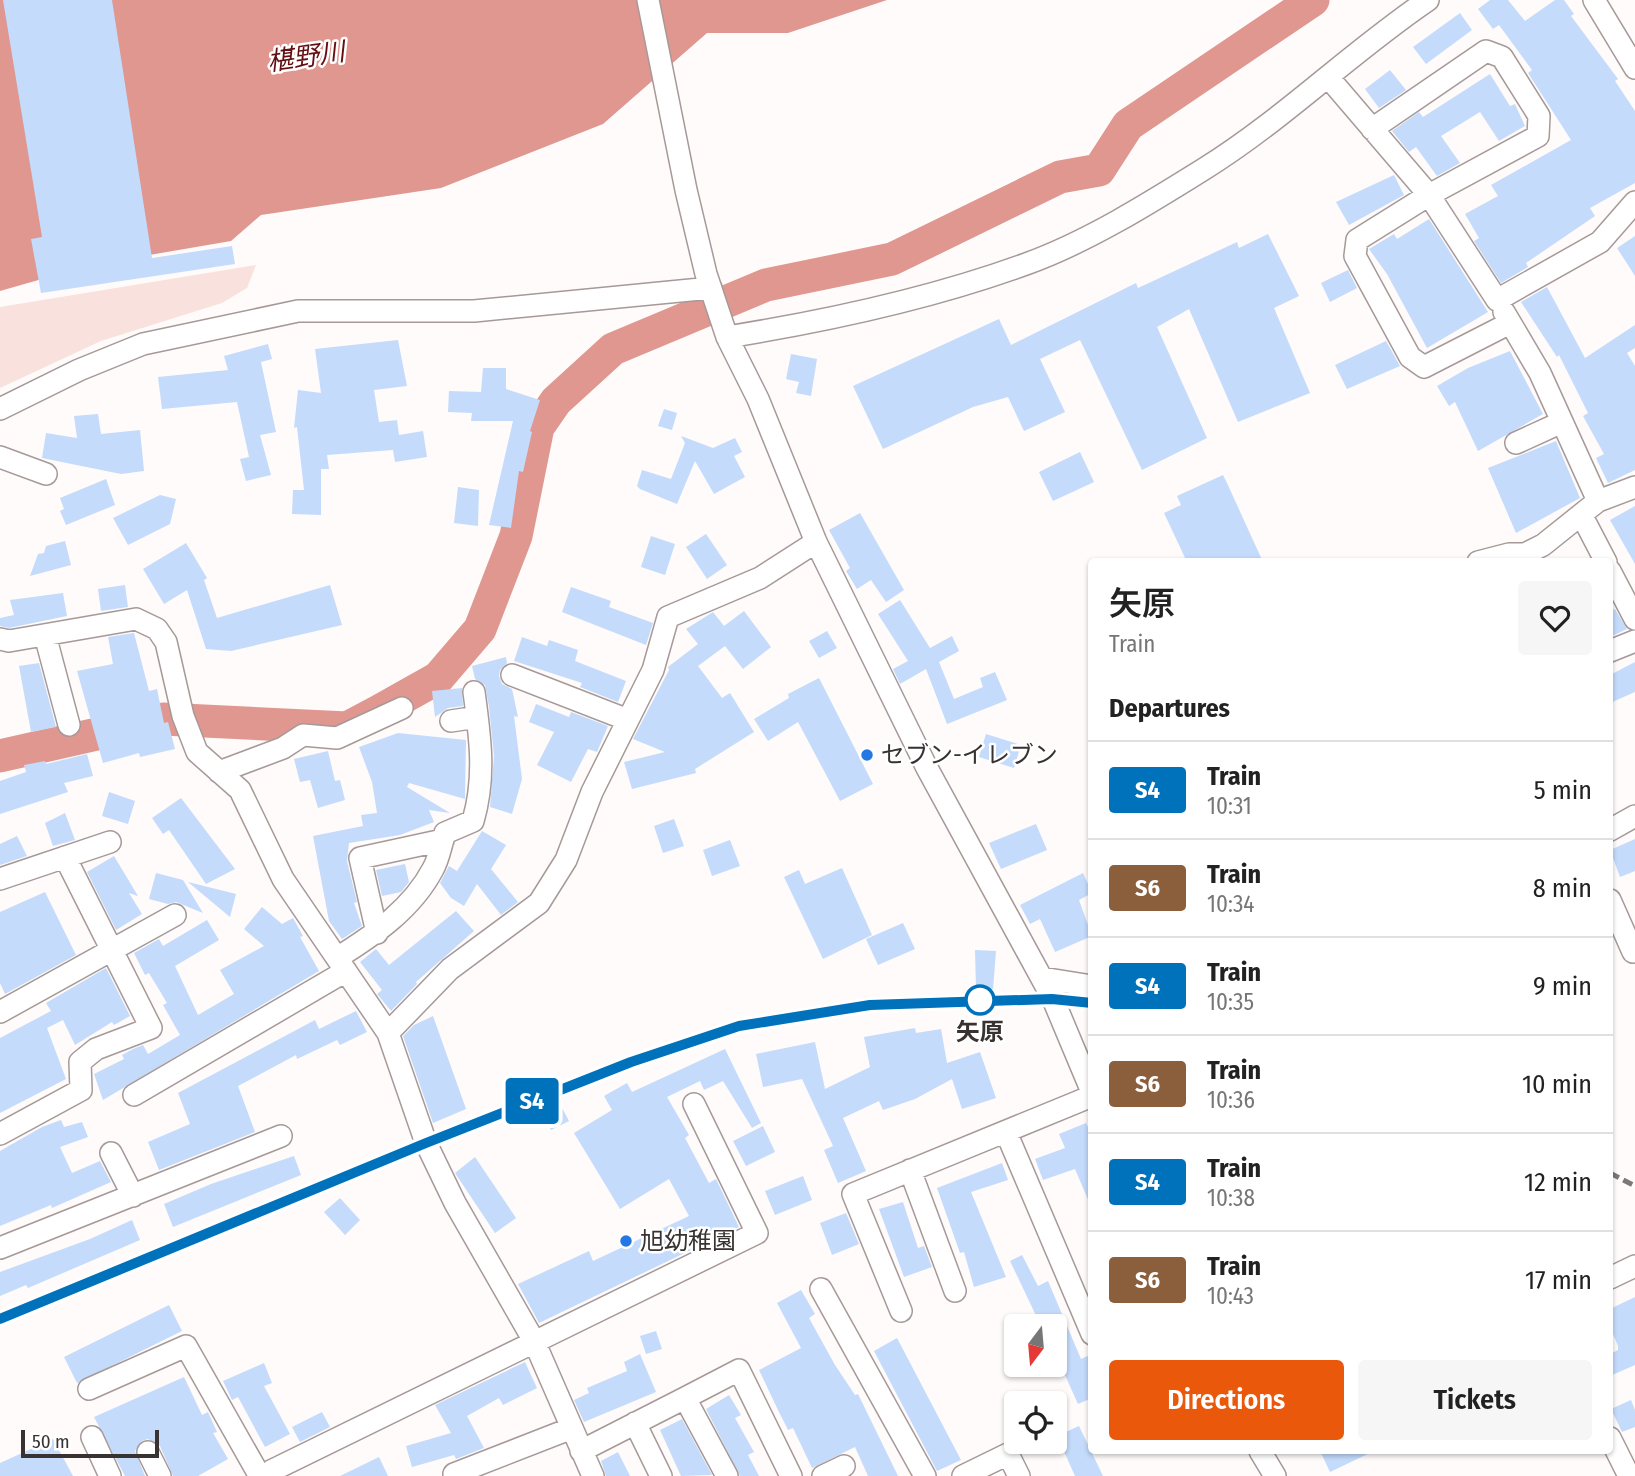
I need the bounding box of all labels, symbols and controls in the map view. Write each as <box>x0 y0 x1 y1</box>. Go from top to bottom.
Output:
water label: 椹野川 <box>265 36 350 78</box>
button: heart <box>1518 581 1592 655</box>
text: 矢原 <box>1109 584 1175 624</box>
text: Train <box>1109 630 1155 658</box>
text: Departures <box>1109 693 1230 724</box>
place label: セブン-イレブン <box>881 741 1058 769</box>
marker: セブン-イレブン <box>859 747 875 763</box>
text: Train <box>1207 761 1261 792</box>
text: 5 min <box>1534 775 1592 806</box>
text: S4 <box>1135 776 1160 804</box>
text: 10:31 <box>1207 792 1252 820</box>
text: Train <box>1207 859 1261 890</box>
text: 8 min <box>1533 873 1592 904</box>
text: S6 <box>1135 874 1160 902</box>
text: 10:34 <box>1207 890 1254 918</box>
text: Train <box>1207 957 1261 988</box>
text: 9 min <box>1533 971 1592 1002</box>
text: S4 <box>1135 972 1160 1000</box>
marker: 矢原 <box>965 985 995 1015</box>
text: 10:35 <box>1207 988 1254 1016</box>
place label: 矢原 <box>956 1018 1004 1046</box>
text: Train <box>1207 1055 1261 1086</box>
text: 10 min <box>1522 1069 1592 1100</box>
text: S6 <box>1135 1070 1160 1098</box>
line badge: S4 <box>500 1078 564 1124</box>
text: 10:36 <box>1207 1086 1255 1114</box>
text: S4 <box>520 1087 544 1115</box>
text: Train <box>1207 1153 1261 1184</box>
text: 12 min <box>1524 1167 1592 1198</box>
text: S4 <box>1135 1168 1160 1196</box>
text: 10:38 <box>1207 1184 1255 1212</box>
place label: 旭幼稚園 <box>640 1227 736 1255</box>
marker: 旭幼稚園 <box>618 1233 634 1249</box>
text: Train <box>1207 1251 1261 1282</box>
text: 17 min <box>1525 1265 1592 1296</box>
text: S6 <box>1135 1266 1160 1294</box>
text: 10:43 <box>1207 1282 1254 1310</box>
north arrow <box>1004 1314 1068 1377</box>
map controls <box>1004 1314 1067 1454</box>
button: Directions <box>1109 1360 1344 1440</box>
button: Tickets <box>1358 1360 1592 1440</box>
button: locate <box>1004 1391 1067 1454</box>
scale bar <box>21 1427 159 1459</box>
text: 50 m <box>32 1430 70 1453</box>

